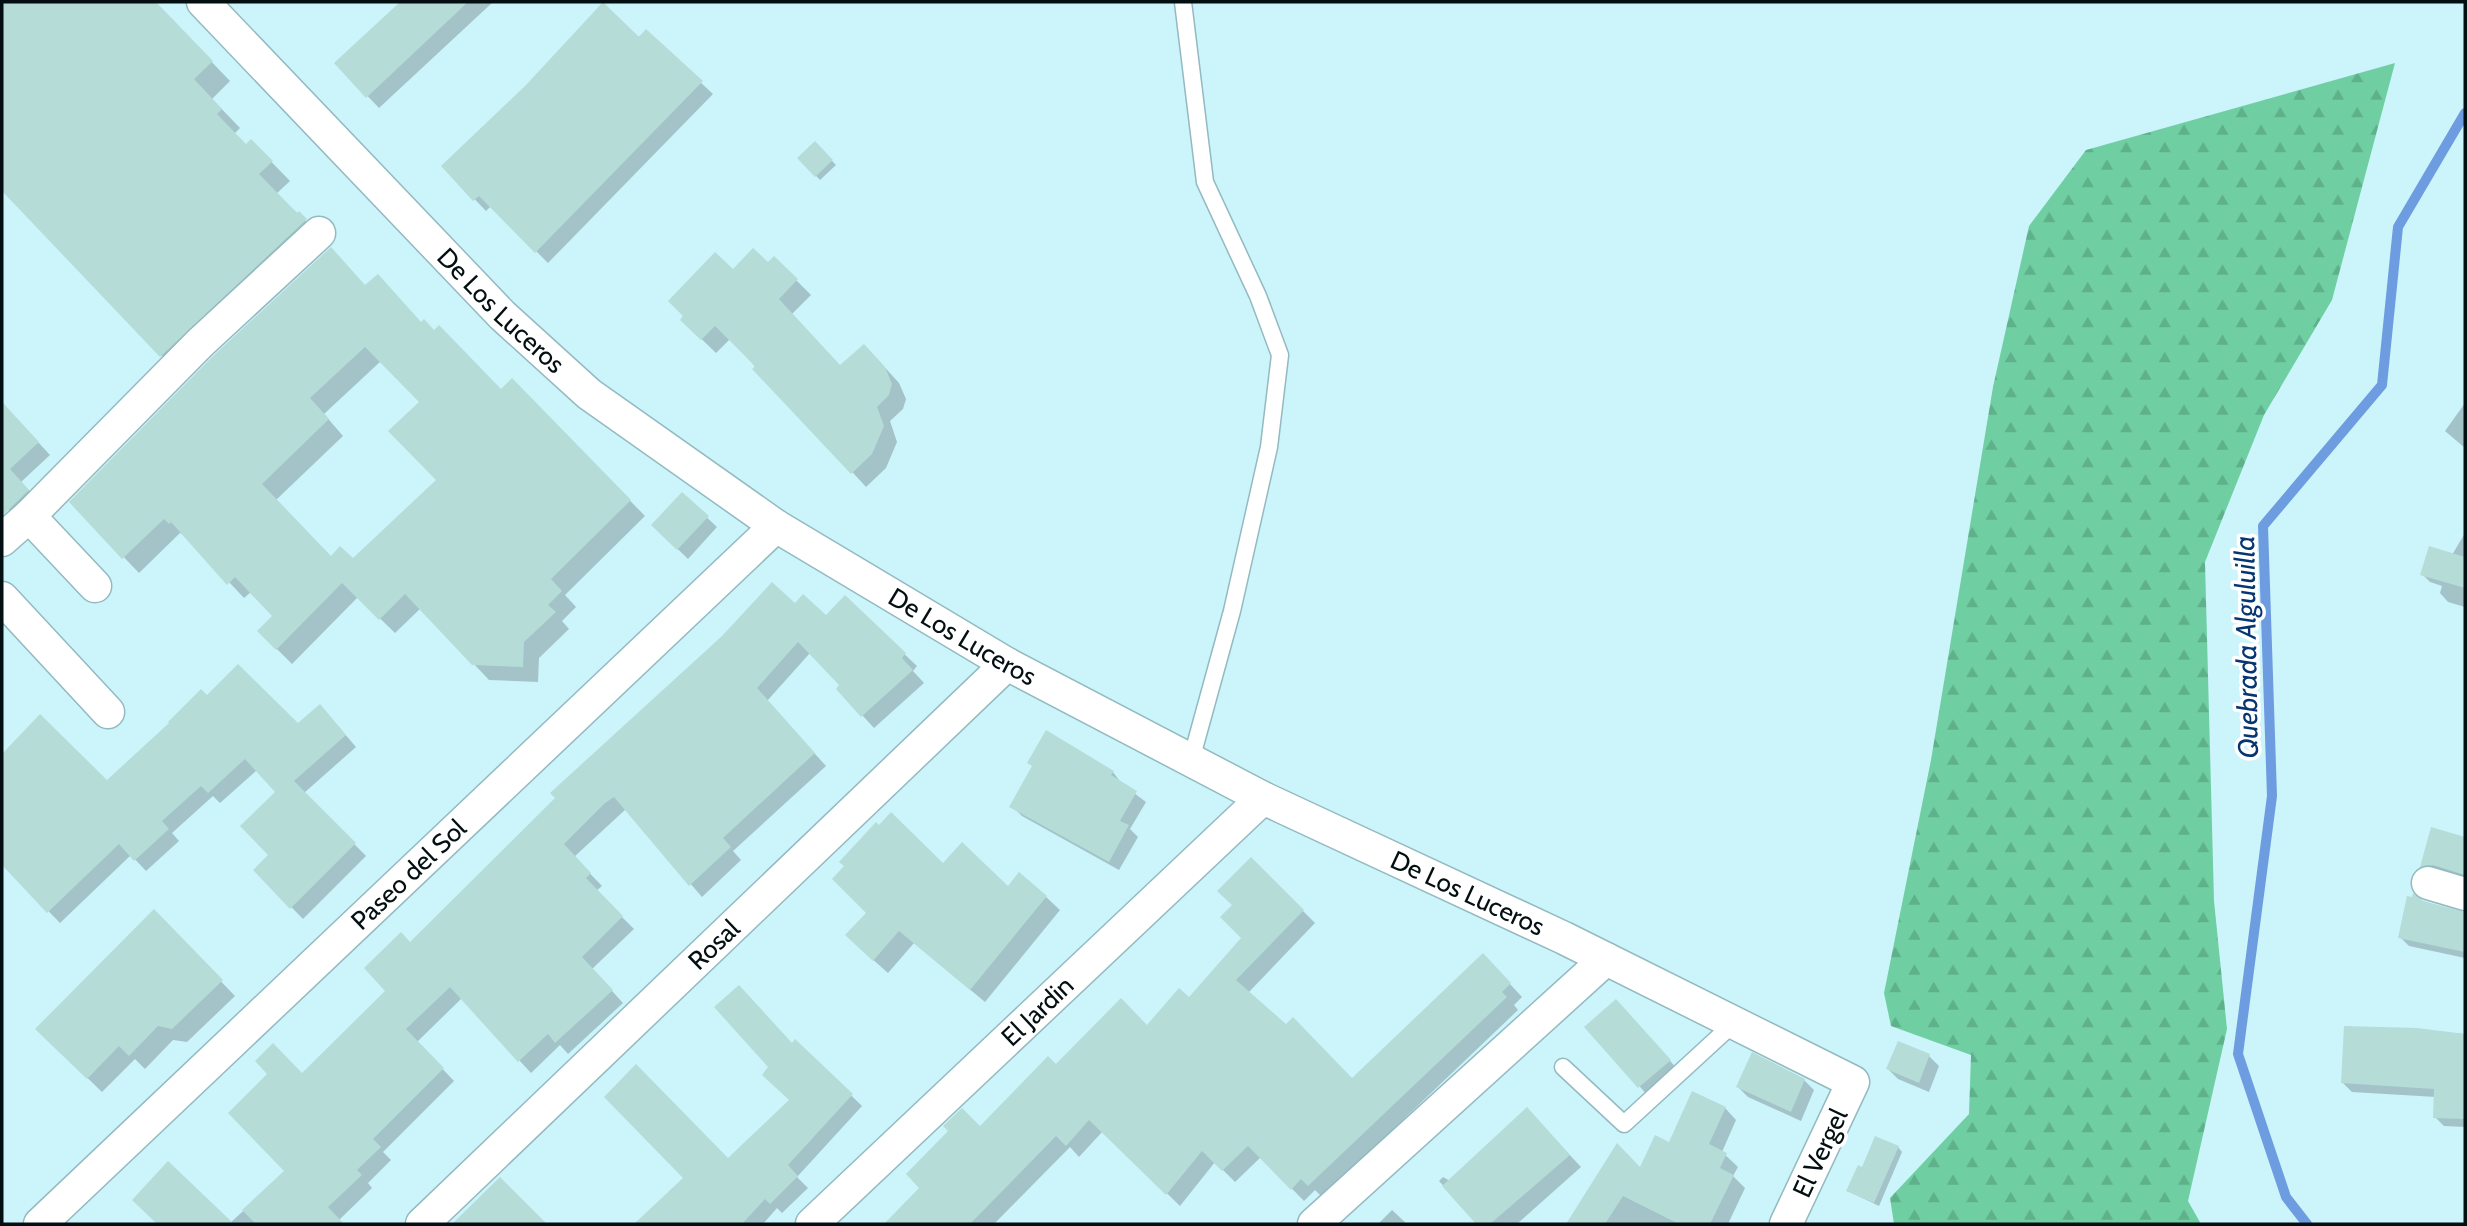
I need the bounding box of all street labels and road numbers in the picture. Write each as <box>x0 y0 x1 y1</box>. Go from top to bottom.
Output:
street label: De Los Luceros <box>430 241 572 380</box>
street label: De Los Luceros <box>883 581 1042 693</box>
street label: Paseo del Sol <box>344 812 473 936</box>
street label: De Los Luceros <box>1386 844 1550 943</box>
street label: Rosal <box>682 913 746 977</box>
street label: El Jardin <box>995 969 1080 1053</box>
street label: El Vergel <box>1786 1103 1854 1203</box>

